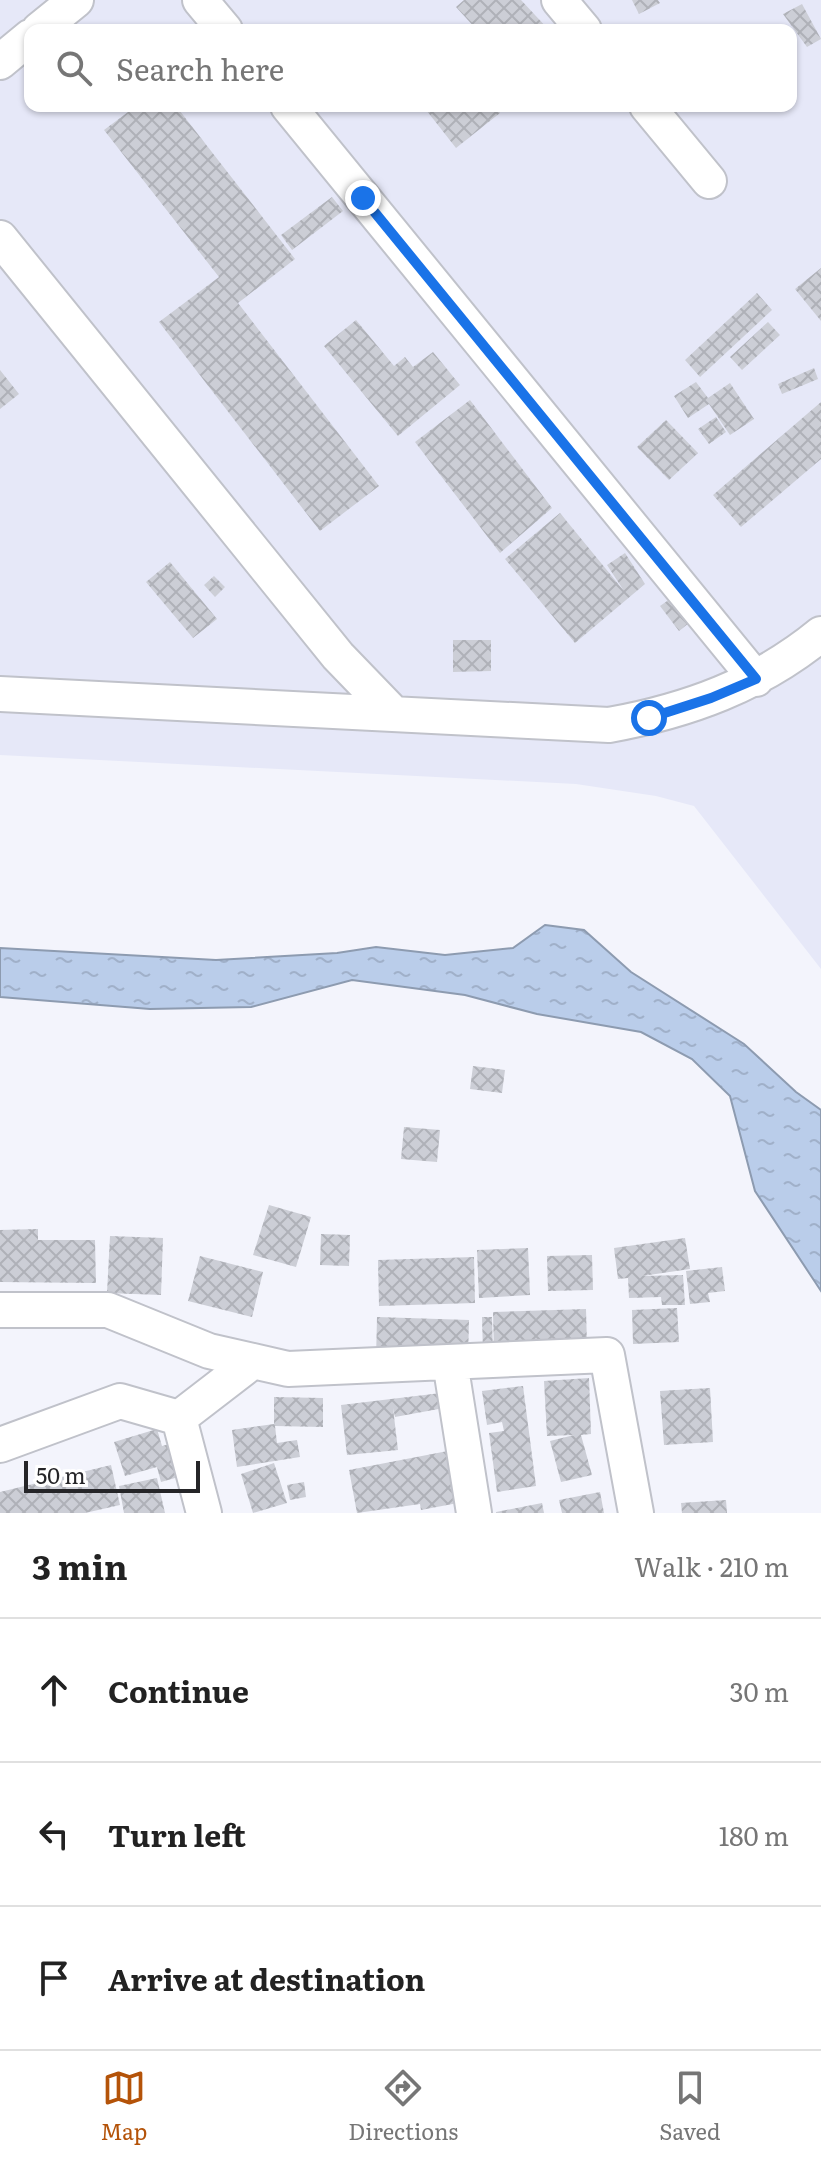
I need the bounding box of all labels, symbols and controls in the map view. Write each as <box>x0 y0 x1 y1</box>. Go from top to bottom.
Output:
search box <box>24 24 797 112</box>
icon: search <box>52 46 96 90</box>
text: Search here <box>116 46 284 90</box>
route end <box>345 180 381 216</box>
route start <box>631 700 667 736</box>
scale bar <box>24 1457 200 1493</box>
text: 50 m <box>36 1458 86 1491</box>
text: 3 min <box>32 1540 128 1590</box>
text: Walk · 210 m <box>634 1546 789 1585</box>
icon: ahead <box>32 1668 76 1712</box>
text: Continue <box>108 1668 249 1712</box>
text: 30 m <box>729 1671 789 1710</box>
icon: left <box>32 1812 76 1856</box>
text: Turn left <box>108 1812 246 1856</box>
text: 180 m <box>719 1815 789 1854</box>
icon: arrive <box>32 1956 76 2000</box>
text: Arrive at destination <box>108 1956 425 2000</box>
tab: Map <box>100 2066 147 2147</box>
tab: Directions <box>348 2066 458 2147</box>
tab: Saved <box>659 2066 721 2147</box>

